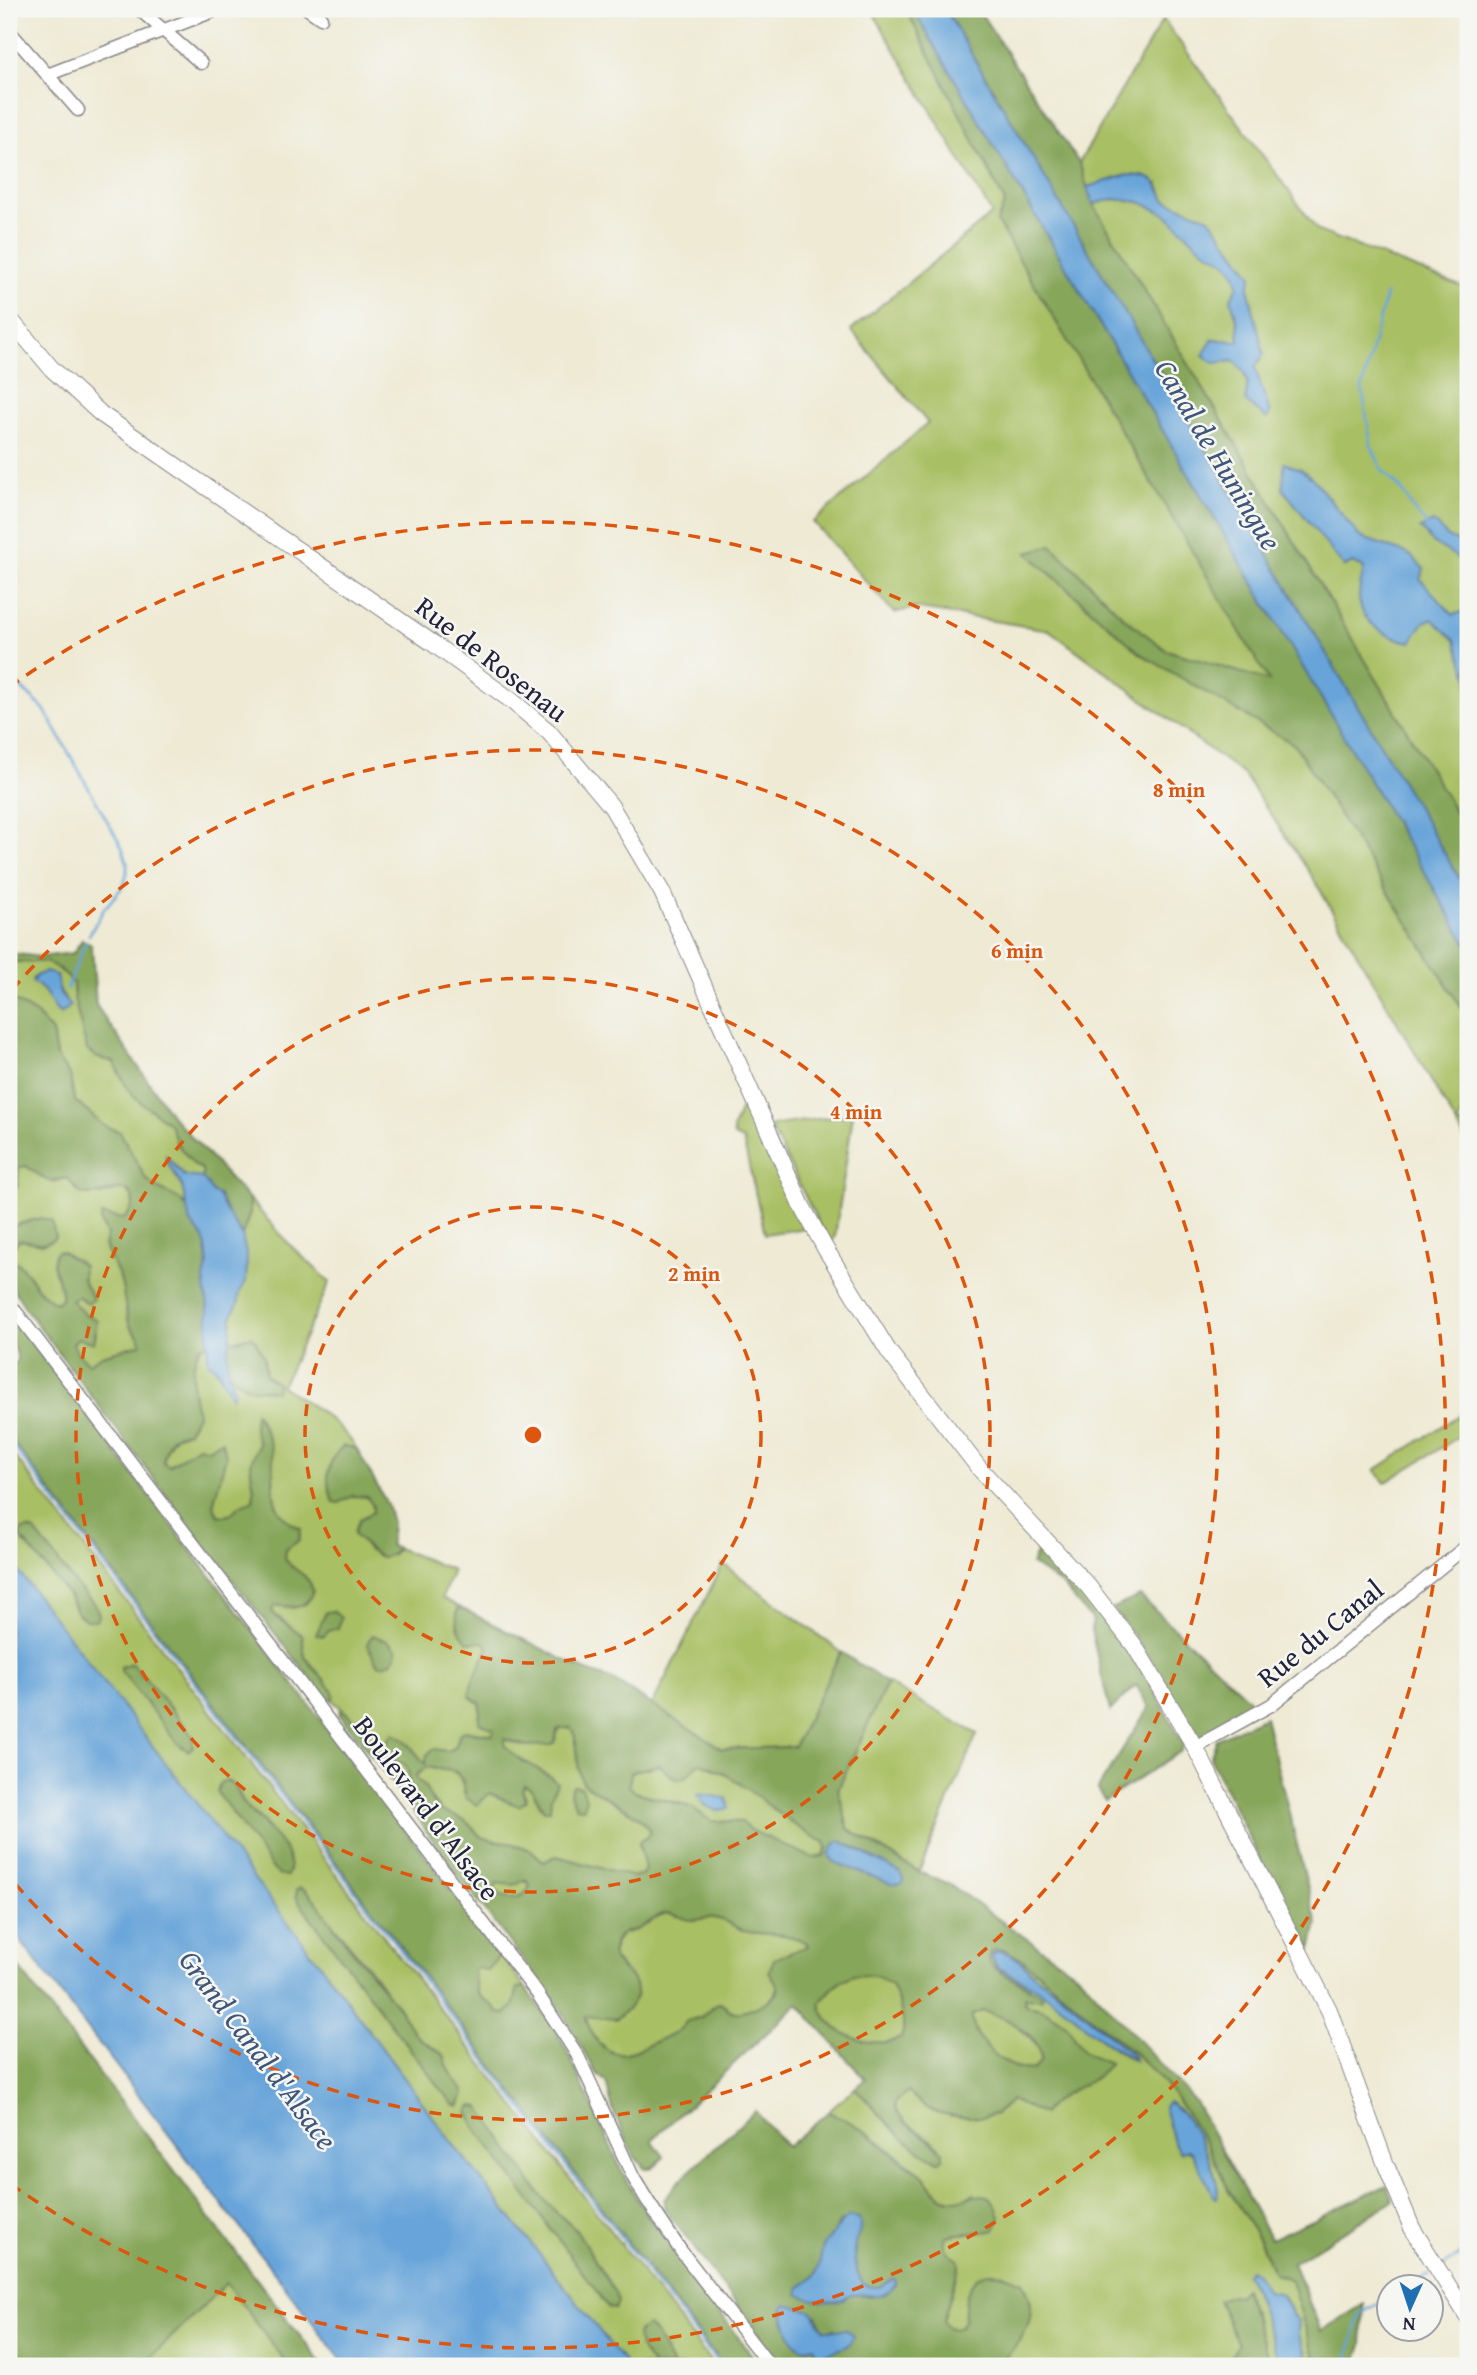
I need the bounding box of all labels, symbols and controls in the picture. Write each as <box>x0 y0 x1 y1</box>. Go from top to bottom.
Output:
water label: Canal de Huningue <box>1144 350 1293 559</box>
street label: Rue de Rosenau <box>407 586 577 731</box>
text: 8 min <box>1153 774 1206 805</box>
text: 6 min <box>991 935 1044 966</box>
text: 4 min <box>830 1096 883 1127</box>
text: 2 min <box>668 1258 721 1289</box>
centre of rings <box>521 1423 545 1447</box>
street label: Rue du Canal <box>1248 1569 1392 1696</box>
street label: Boulevard d'Alsace <box>344 1707 511 1909</box>
water label: Grand Canal d'Alsace <box>169 1940 349 2159</box>
north arrow <box>1376 2274 1446 2344</box>
text: N <box>1402 2311 1416 2339</box>

